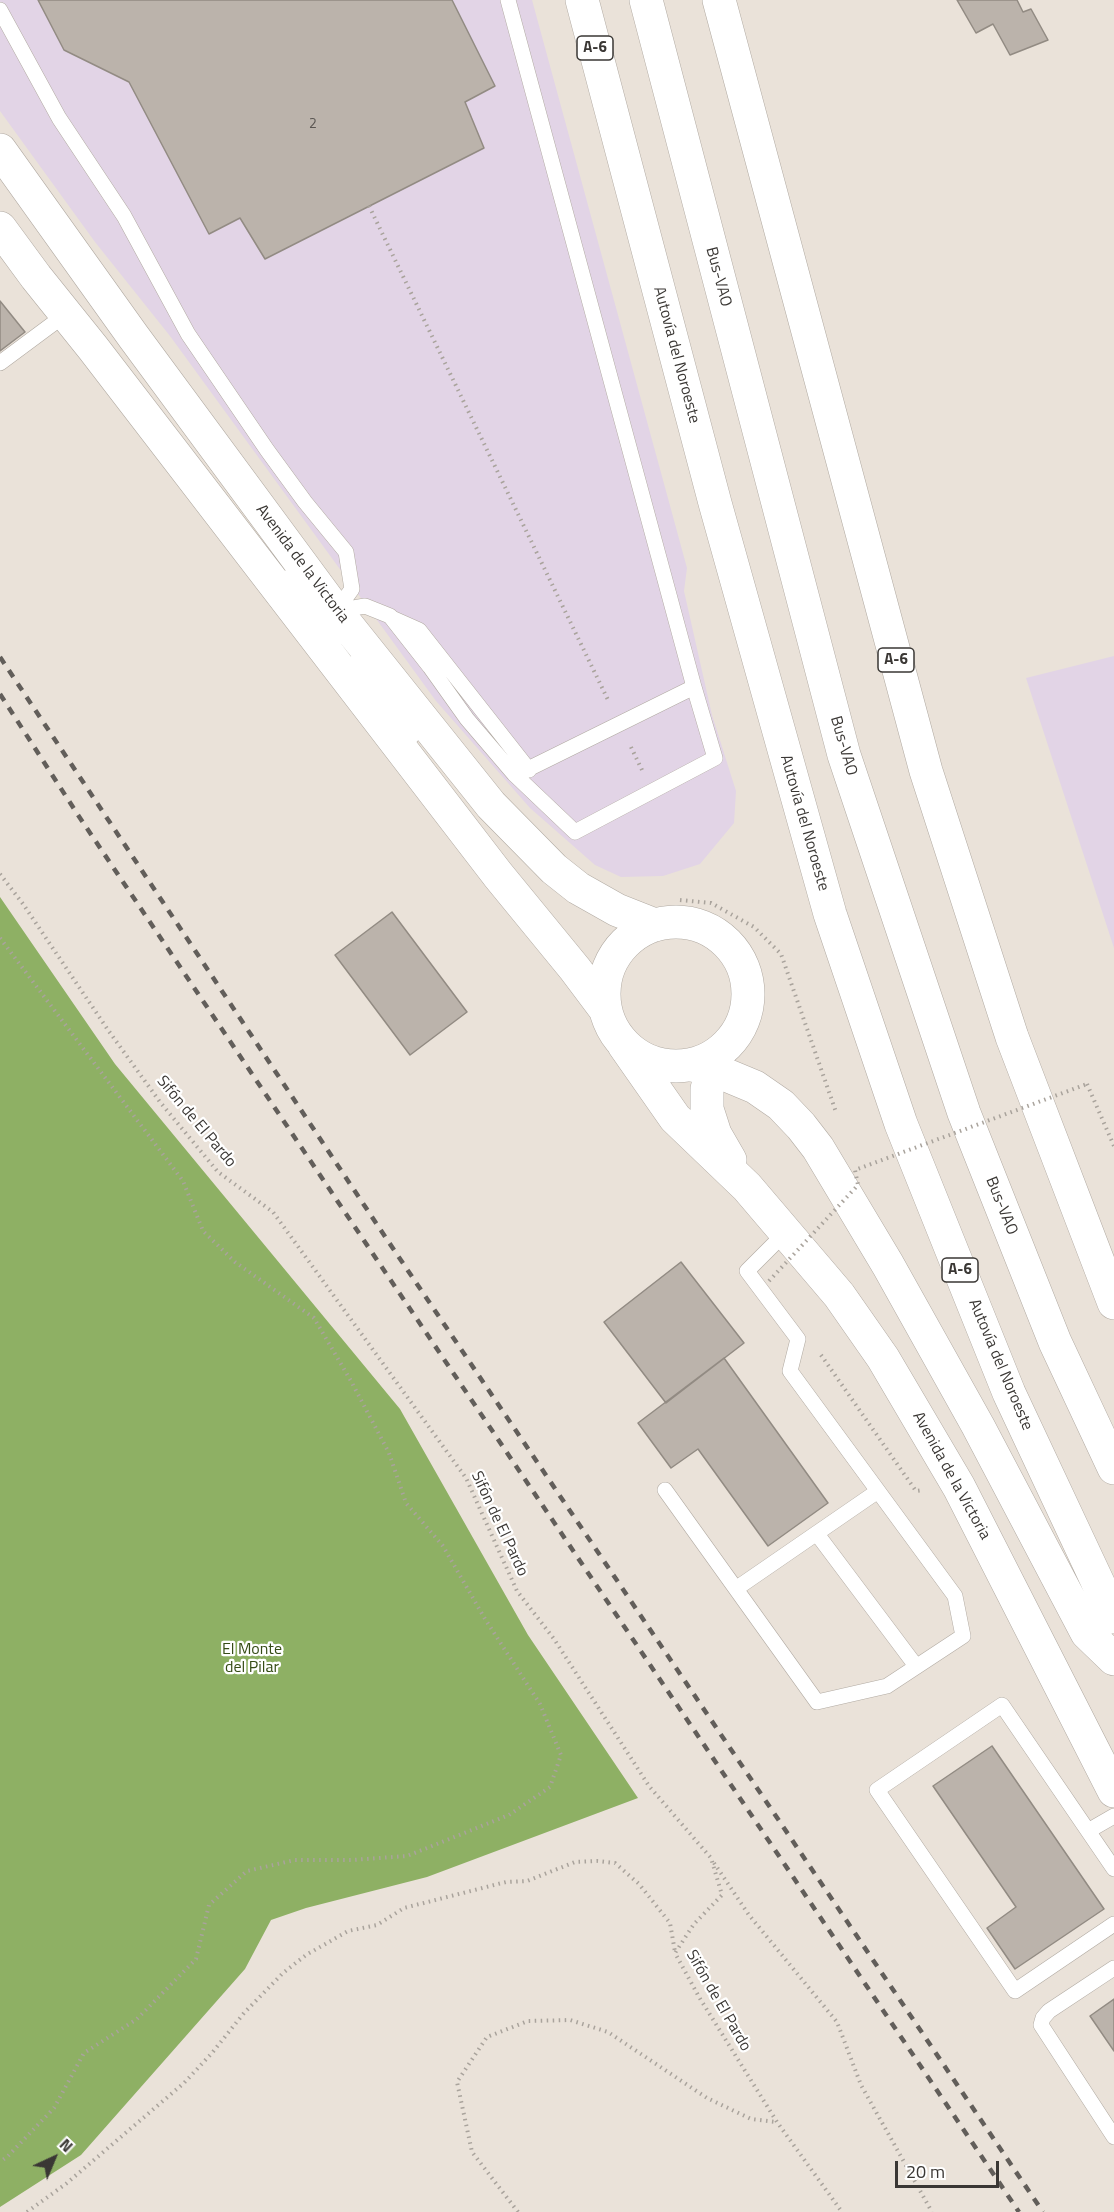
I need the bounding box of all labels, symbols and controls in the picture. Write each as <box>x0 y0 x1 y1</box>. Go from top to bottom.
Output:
road number: A-6 <box>577 36 613 60</box>
house number: 2 <box>309 117 317 133</box>
street label: Bus-VAO <box>701 245 735 309</box>
street label: Autovía del Noroeste <box>649 285 703 425</box>
street label: Avenida de la Victoria <box>251 501 353 627</box>
road number: A-6 <box>878 648 914 672</box>
street label: Bus-VAO <box>825 714 861 778</box>
street label: Autovía del Noroeste <box>775 753 833 893</box>
street label: Sifón de El Pardo <box>152 1072 240 1172</box>
street label: Bus-VAO <box>981 1174 1021 1238</box>
road number: A-6 <box>942 1258 978 1282</box>
street label: Autovía del Noroeste <box>964 1297 1036 1433</box>
street label: Avenida de la Victoria <box>908 1409 994 1543</box>
street label: Sifón de El Pardo <box>466 1468 532 1580</box>
park label: El Monte del Pilar <box>222 1640 282 1678</box>
street label: Sifón de El Pardo <box>681 1947 755 2055</box>
north arrow <box>24 2128 84 2188</box>
text: N <box>54 2133 79 2158</box>
scale bar <box>898 2149 1002 2187</box>
text: 20 m <box>906 2158 945 2185</box>

